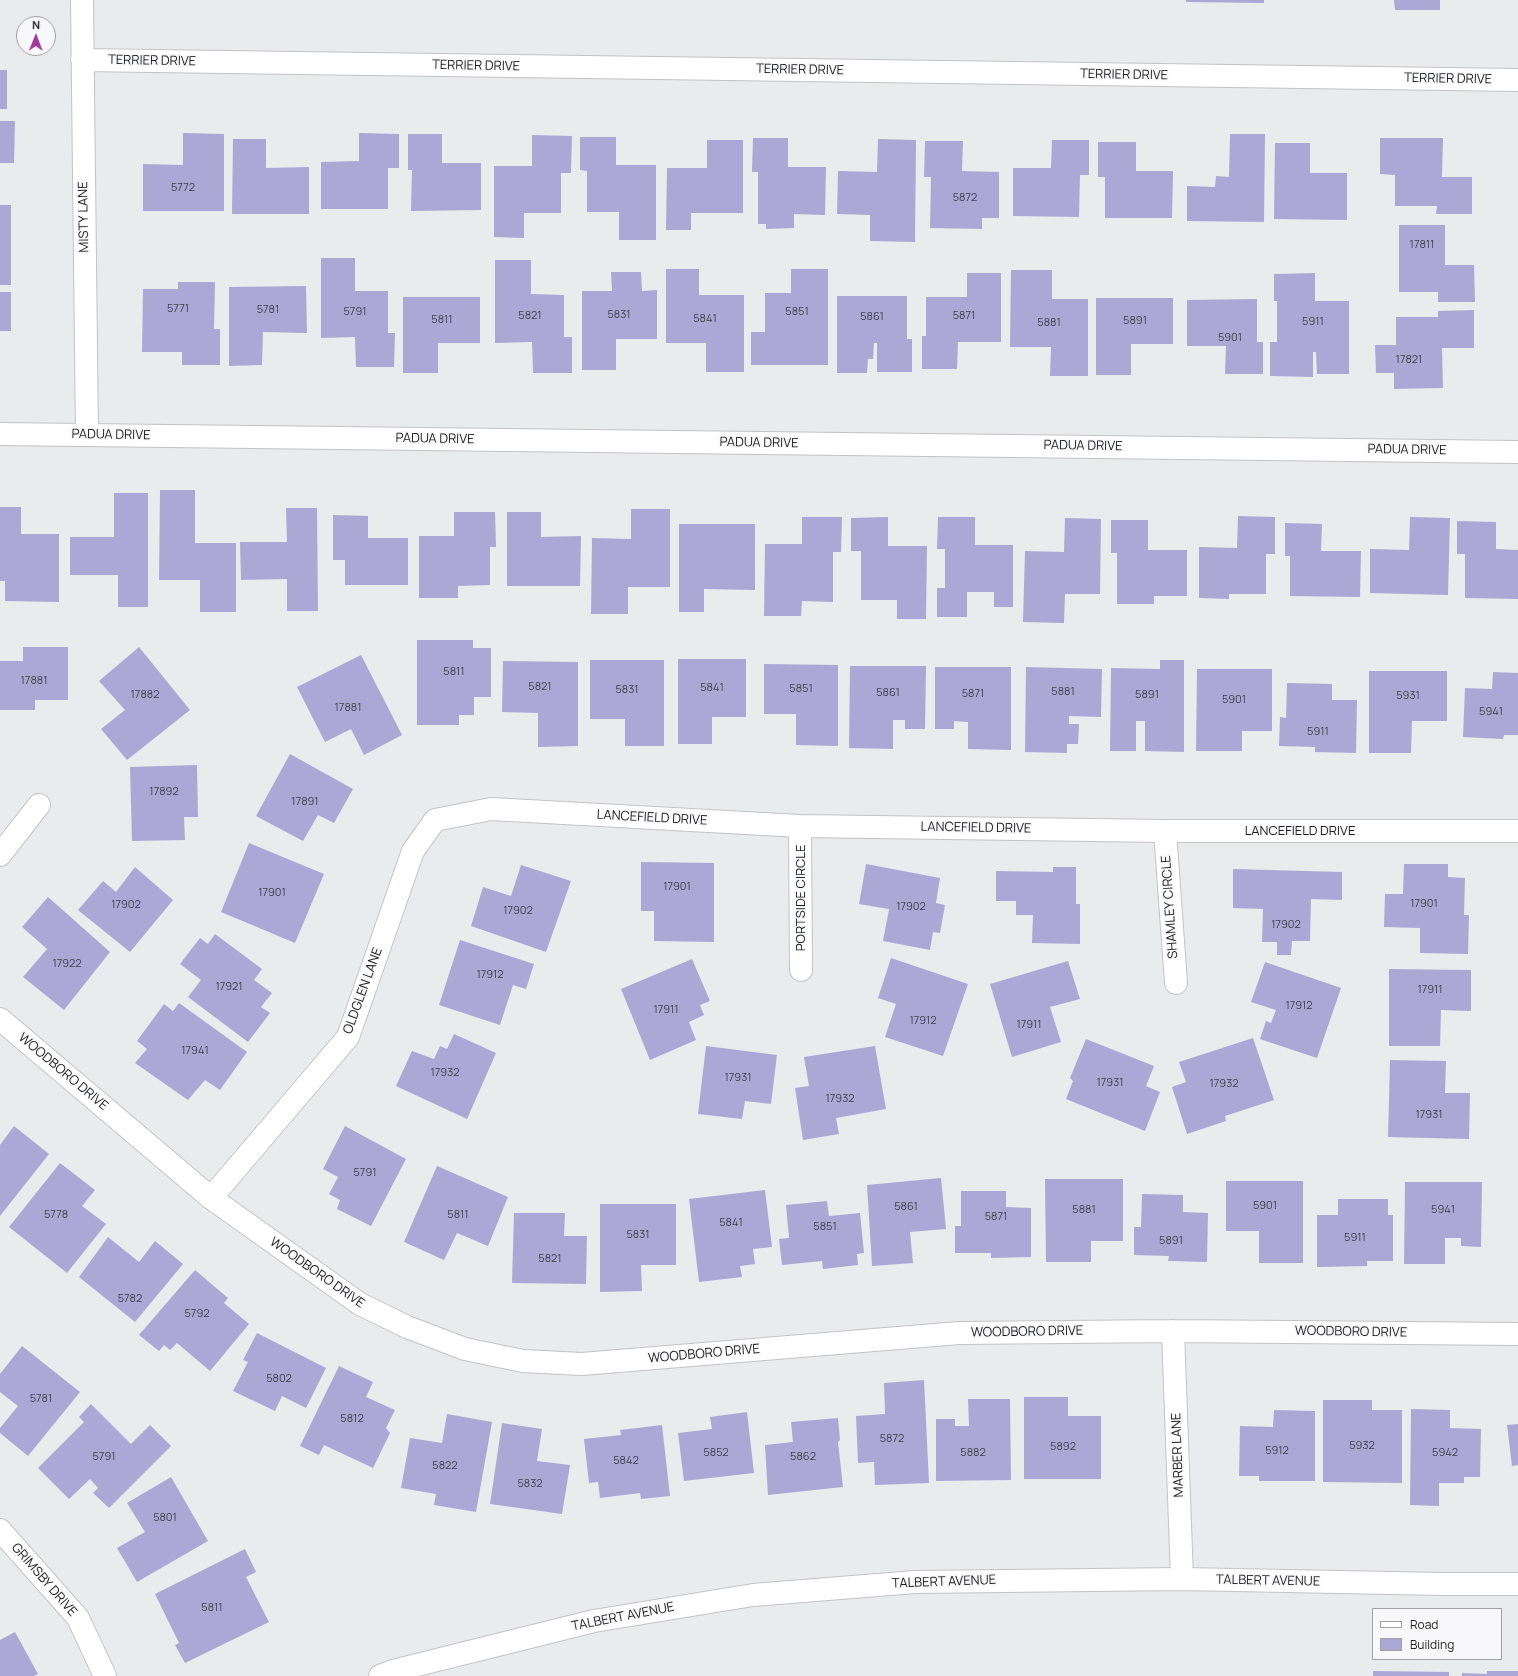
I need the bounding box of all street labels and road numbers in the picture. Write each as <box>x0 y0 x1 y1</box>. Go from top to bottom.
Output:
street label: TERRIER DRIVE <box>108 52 196 70</box>
street label: TERRIER DRIVE <box>432 57 520 75</box>
street label: TERRIER DRIVE <box>756 61 844 79</box>
street label: TERRIER DRIVE <box>1080 66 1168 84</box>
street label: TERRIER DRIVE <box>1404 70 1492 88</box>
street label: MISTY LANE <box>76 181 92 253</box>
street label: PADUA DRIVE <box>71 427 151 443</box>
street label: PADUA DRIVE <box>395 431 475 447</box>
street label: PADUA DRIVE <box>719 435 799 451</box>
street label: PADUA DRIVE <box>1043 438 1123 454</box>
street label: PADUA DRIVE <box>1367 442 1447 458</box>
street label: LANCEFIELD DRIVE <box>596 807 708 829</box>
street label: LANCEFIELD DRIVE <box>921 819 1031 837</box>
street label: LANCEFIELD DRIVE <box>1245 823 1355 839</box>
street label: PORTSIDE CIRCLE <box>793 845 809 951</box>
street label: SHAMLEY CIRCLE <box>1159 855 1181 959</box>
street label: OLDGLEN LANE <box>340 946 386 1036</box>
street label: WOODBORO DRIVE <box>15 1030 111 1114</box>
street label: WOODBORO DRIVE <box>267 1234 367 1312</box>
street label: WOODBORO DRIVE <box>971 1323 1083 1341</box>
street label: WOODBORO DRIVE <box>1295 1323 1407 1341</box>
street label: WOODBORO DRIVE <box>647 1341 761 1367</box>
street label: MARBER LANE <box>1169 1412 1187 1498</box>
street label: GRIMSBY DRIVE <box>8 1540 80 1620</box>
street label: TALBERT AVENUE <box>892 1572 996 1592</box>
street label: TALBERT AVENUE <box>1216 1572 1320 1590</box>
street label: TALBERT AVENUE <box>570 1599 676 1635</box>

